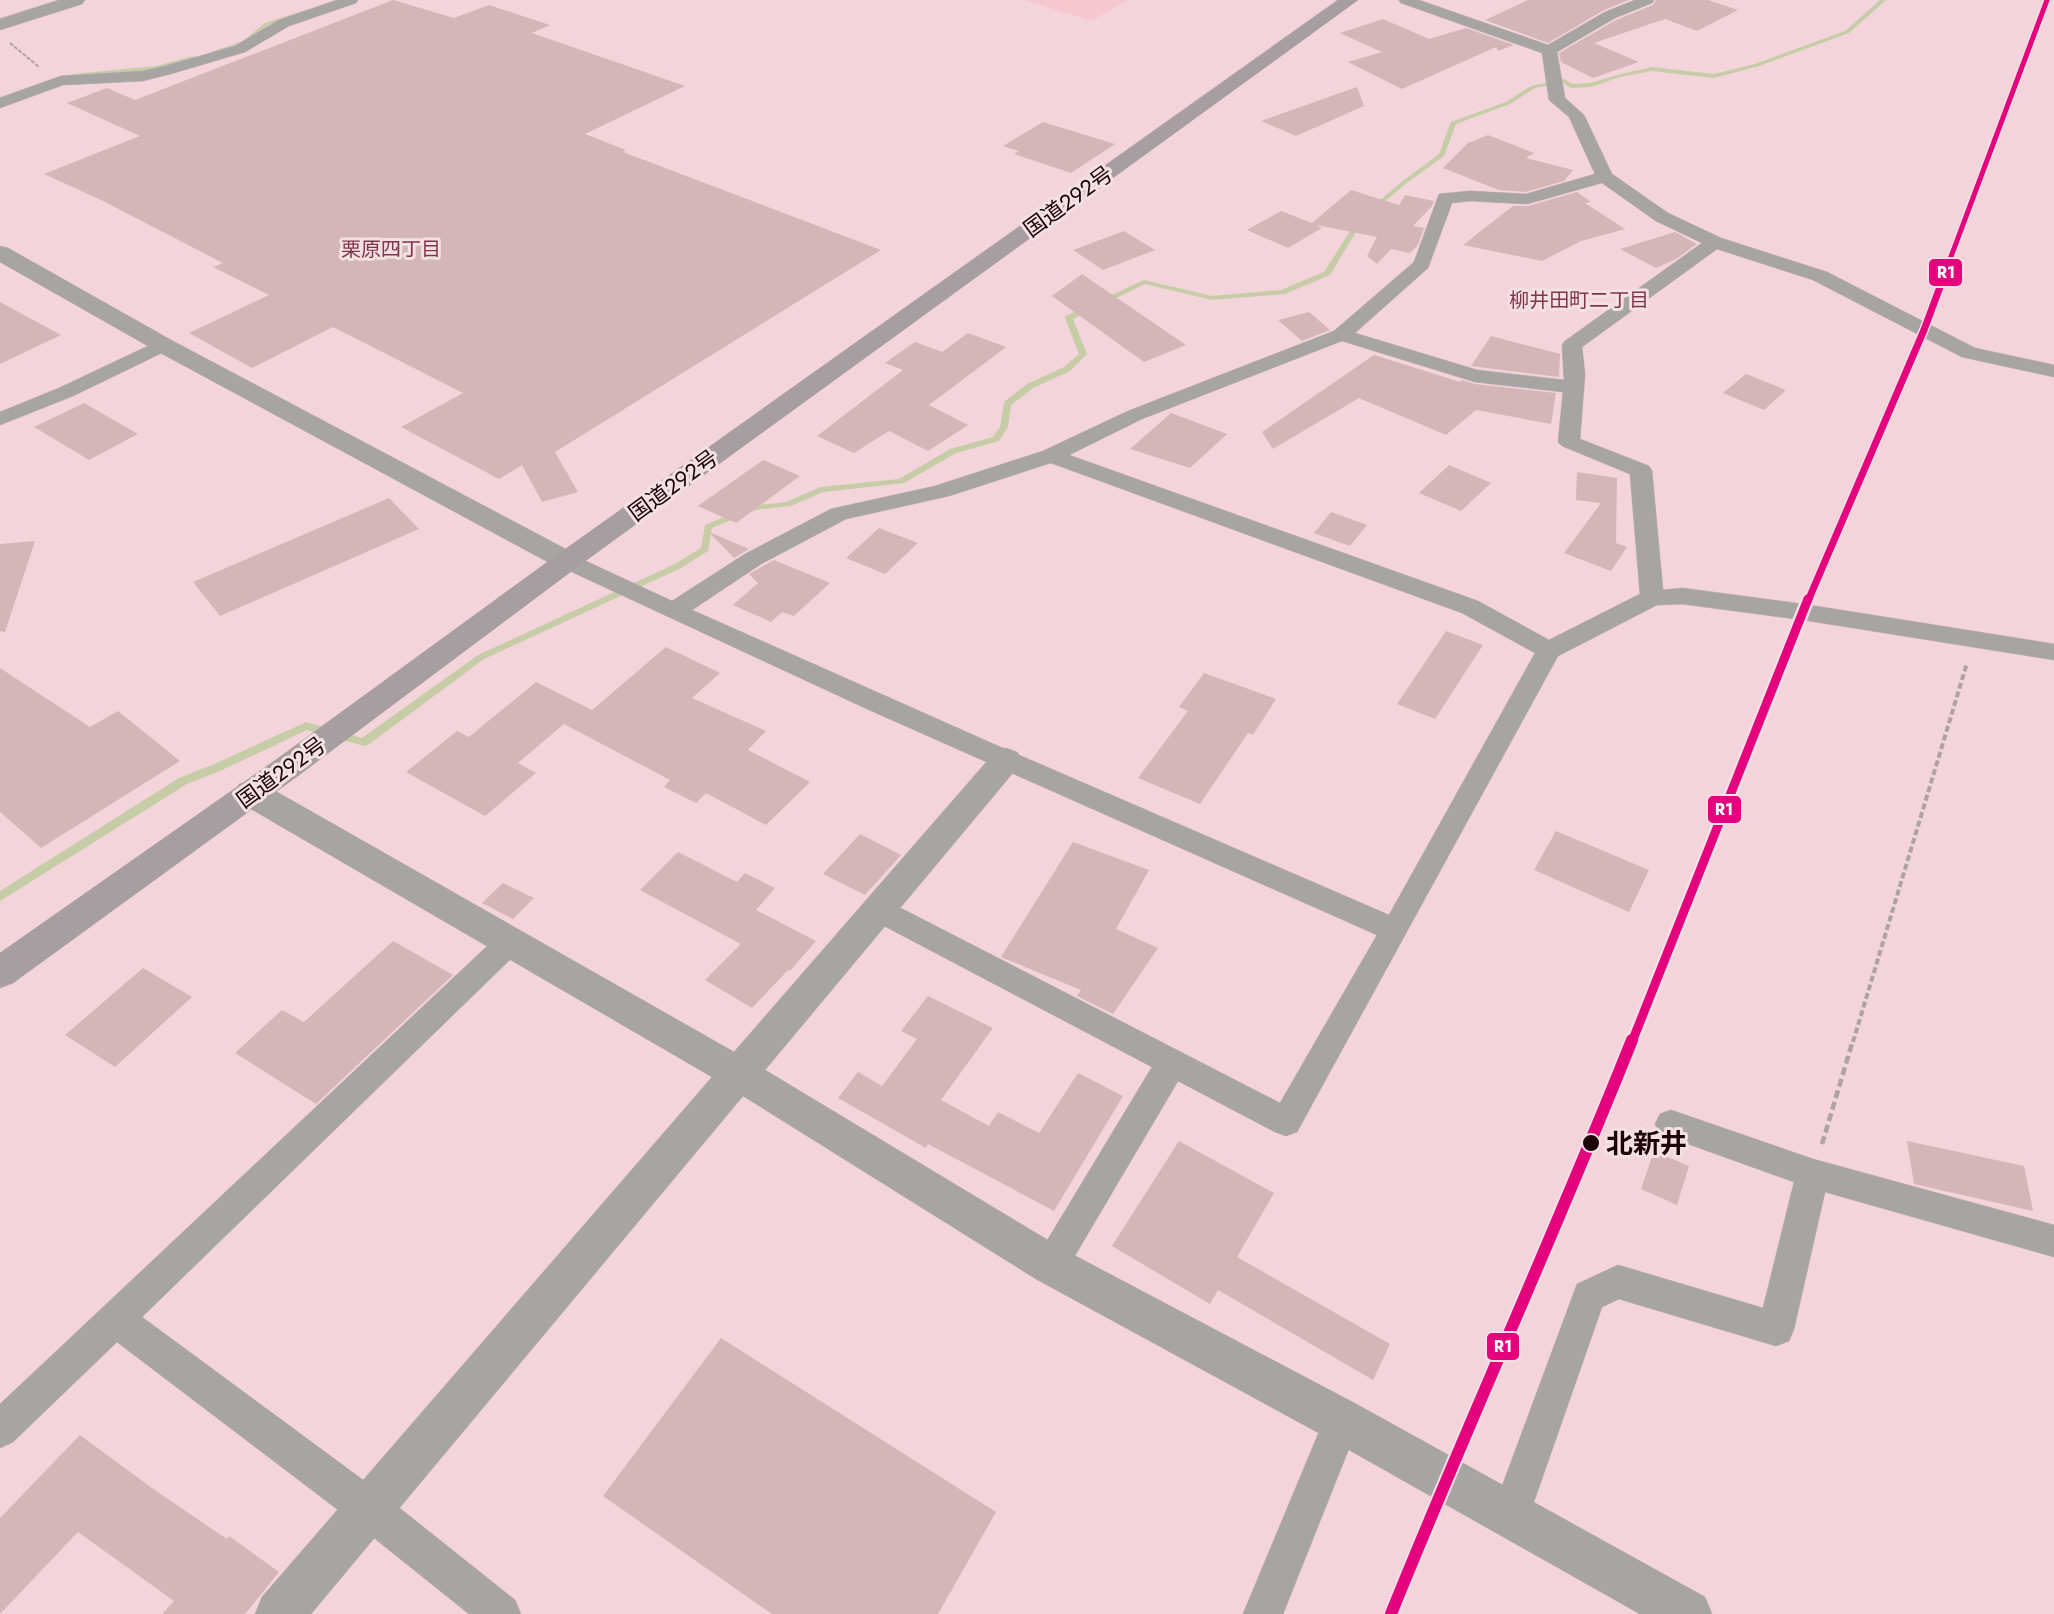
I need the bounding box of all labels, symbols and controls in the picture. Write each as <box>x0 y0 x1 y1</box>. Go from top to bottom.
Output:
street label: 国道292号 <box>1017 158 1119 244</box>
district label: 栗原四丁目 <box>341 235 441 264</box>
line badge: R1 <box>1928 258 1963 287</box>
text: R1 <box>1937 261 1955 284</box>
district label: 柳井田町二丁目 <box>1509 286 1649 315</box>
street label: 国道292号 <box>622 442 724 528</box>
street label: 国道292号 <box>230 729 332 815</box>
line badge: R1 <box>1707 795 1742 824</box>
text: R1 <box>1715 798 1733 821</box>
place label: 北新井 <box>1606 1124 1687 1163</box>
marker: 北新井 <box>1581 1133 1601 1153</box>
line badge: R1 <box>1486 1332 1520 1361</box>
text: R1 <box>1494 1335 1512 1358</box>

